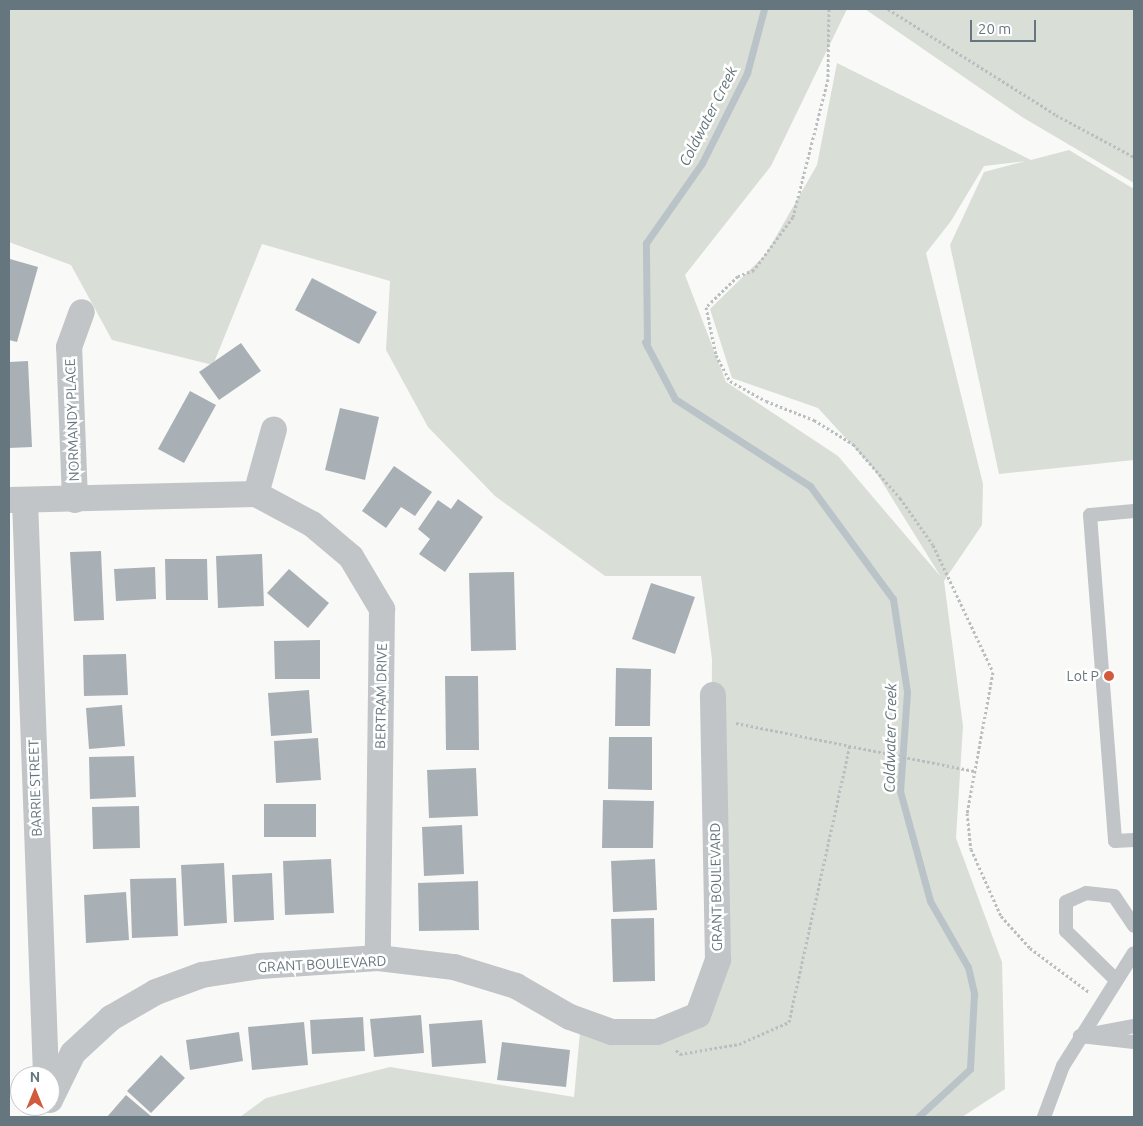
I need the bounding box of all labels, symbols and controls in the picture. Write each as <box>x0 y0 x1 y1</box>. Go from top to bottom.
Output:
scale bar <box>973 10 1039 42</box>
text: 20 m <box>978 20 1011 37</box>
water label: Coldwater Creek <box>675 63 741 169</box>
street label: NORMANDY PLACE <box>61 358 83 482</box>
street label: BERTRAM DRIVE <box>372 643 390 749</box>
place label: Lot P <box>1067 668 1099 684</box>
marker: Lot P <box>1103 670 1115 682</box>
water label: Coldwater Creek <box>880 683 900 793</box>
street label: BARRIE STREET <box>25 739 45 837</box>
street label: GRANT BOULEVARD <box>706 823 726 951</box>
street label: GRANT BOULEVARD <box>257 952 387 976</box>
north arrow <box>10 1066 60 1116</box>
text: N <box>30 1069 40 1085</box>

